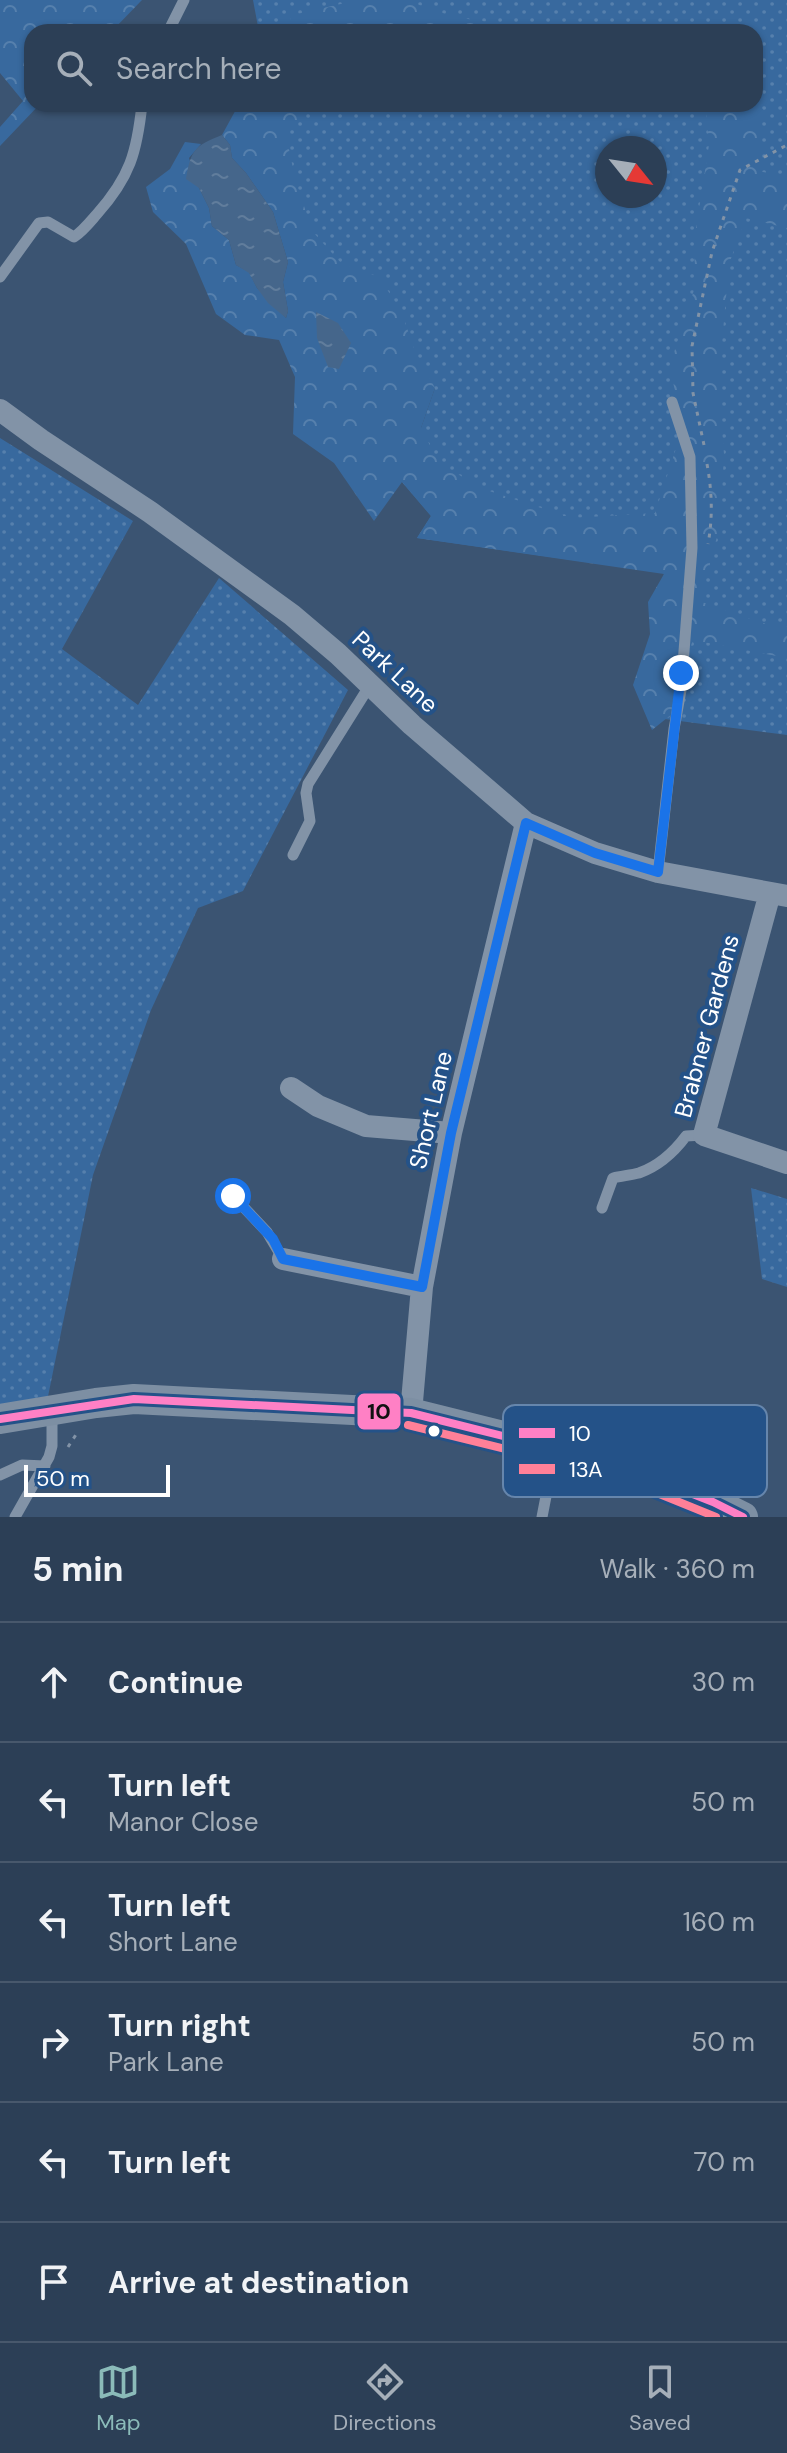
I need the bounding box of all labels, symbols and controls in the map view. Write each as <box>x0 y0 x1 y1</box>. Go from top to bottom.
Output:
search box <box>24 24 763 112</box>
icon: search <box>52 46 96 90</box>
text: Search here <box>116 49 282 88</box>
north arrow <box>595 136 667 208</box>
street label: Park Lane <box>346 624 445 719</box>
route end <box>663 655 699 691</box>
street label: Brabner Gardens <box>667 931 746 1121</box>
street label: Short Lane <box>402 1048 459 1172</box>
route start <box>215 1178 251 1214</box>
line badge: 10 <box>356 1392 402 1431</box>
text: 10 <box>367 1397 391 1426</box>
legend <box>503 1405 767 1497</box>
text: 10 <box>569 1419 591 1448</box>
unlabelled marker <box>426 1423 442 1439</box>
text: 13A <box>569 1455 603 1484</box>
scale bar <box>24 1461 170 1497</box>
text: 50 m <box>36 1464 90 1493</box>
text: 5 min <box>32 1547 123 1592</box>
text: Walk · 360 m <box>600 1552 755 1586</box>
icon: ahead <box>32 1660 76 1704</box>
text: Continue <box>108 1663 243 1702</box>
text: 30 m <box>692 1665 755 1699</box>
text: Turn left <box>108 1766 231 1805</box>
icon: left <box>32 1780 76 1824</box>
text: 50 m <box>691 1785 755 1819</box>
text: Manor Close <box>108 1805 259 1839</box>
text: Turn left <box>108 1886 231 1925</box>
icon: left <box>32 1900 76 1944</box>
text: 160 m <box>683 1905 755 1939</box>
text: Short Lane <box>108 1925 238 1959</box>
text: Turn right <box>108 2006 251 2045</box>
icon: right <box>32 2020 76 2064</box>
text: 50 m <box>691 2025 755 2059</box>
text: Park Lane <box>108 2045 224 2079</box>
icon: left <box>32 2140 76 2184</box>
text: Turn left <box>108 2143 231 2182</box>
text: 70 m <box>694 2145 755 2179</box>
icon: arrive <box>32 2260 76 2304</box>
text: Arrive at destination <box>108 2263 409 2302</box>
tab: Map <box>96 2360 141 2437</box>
tab: Directions <box>333 2360 437 2437</box>
tab: Saved <box>629 2360 691 2437</box>

